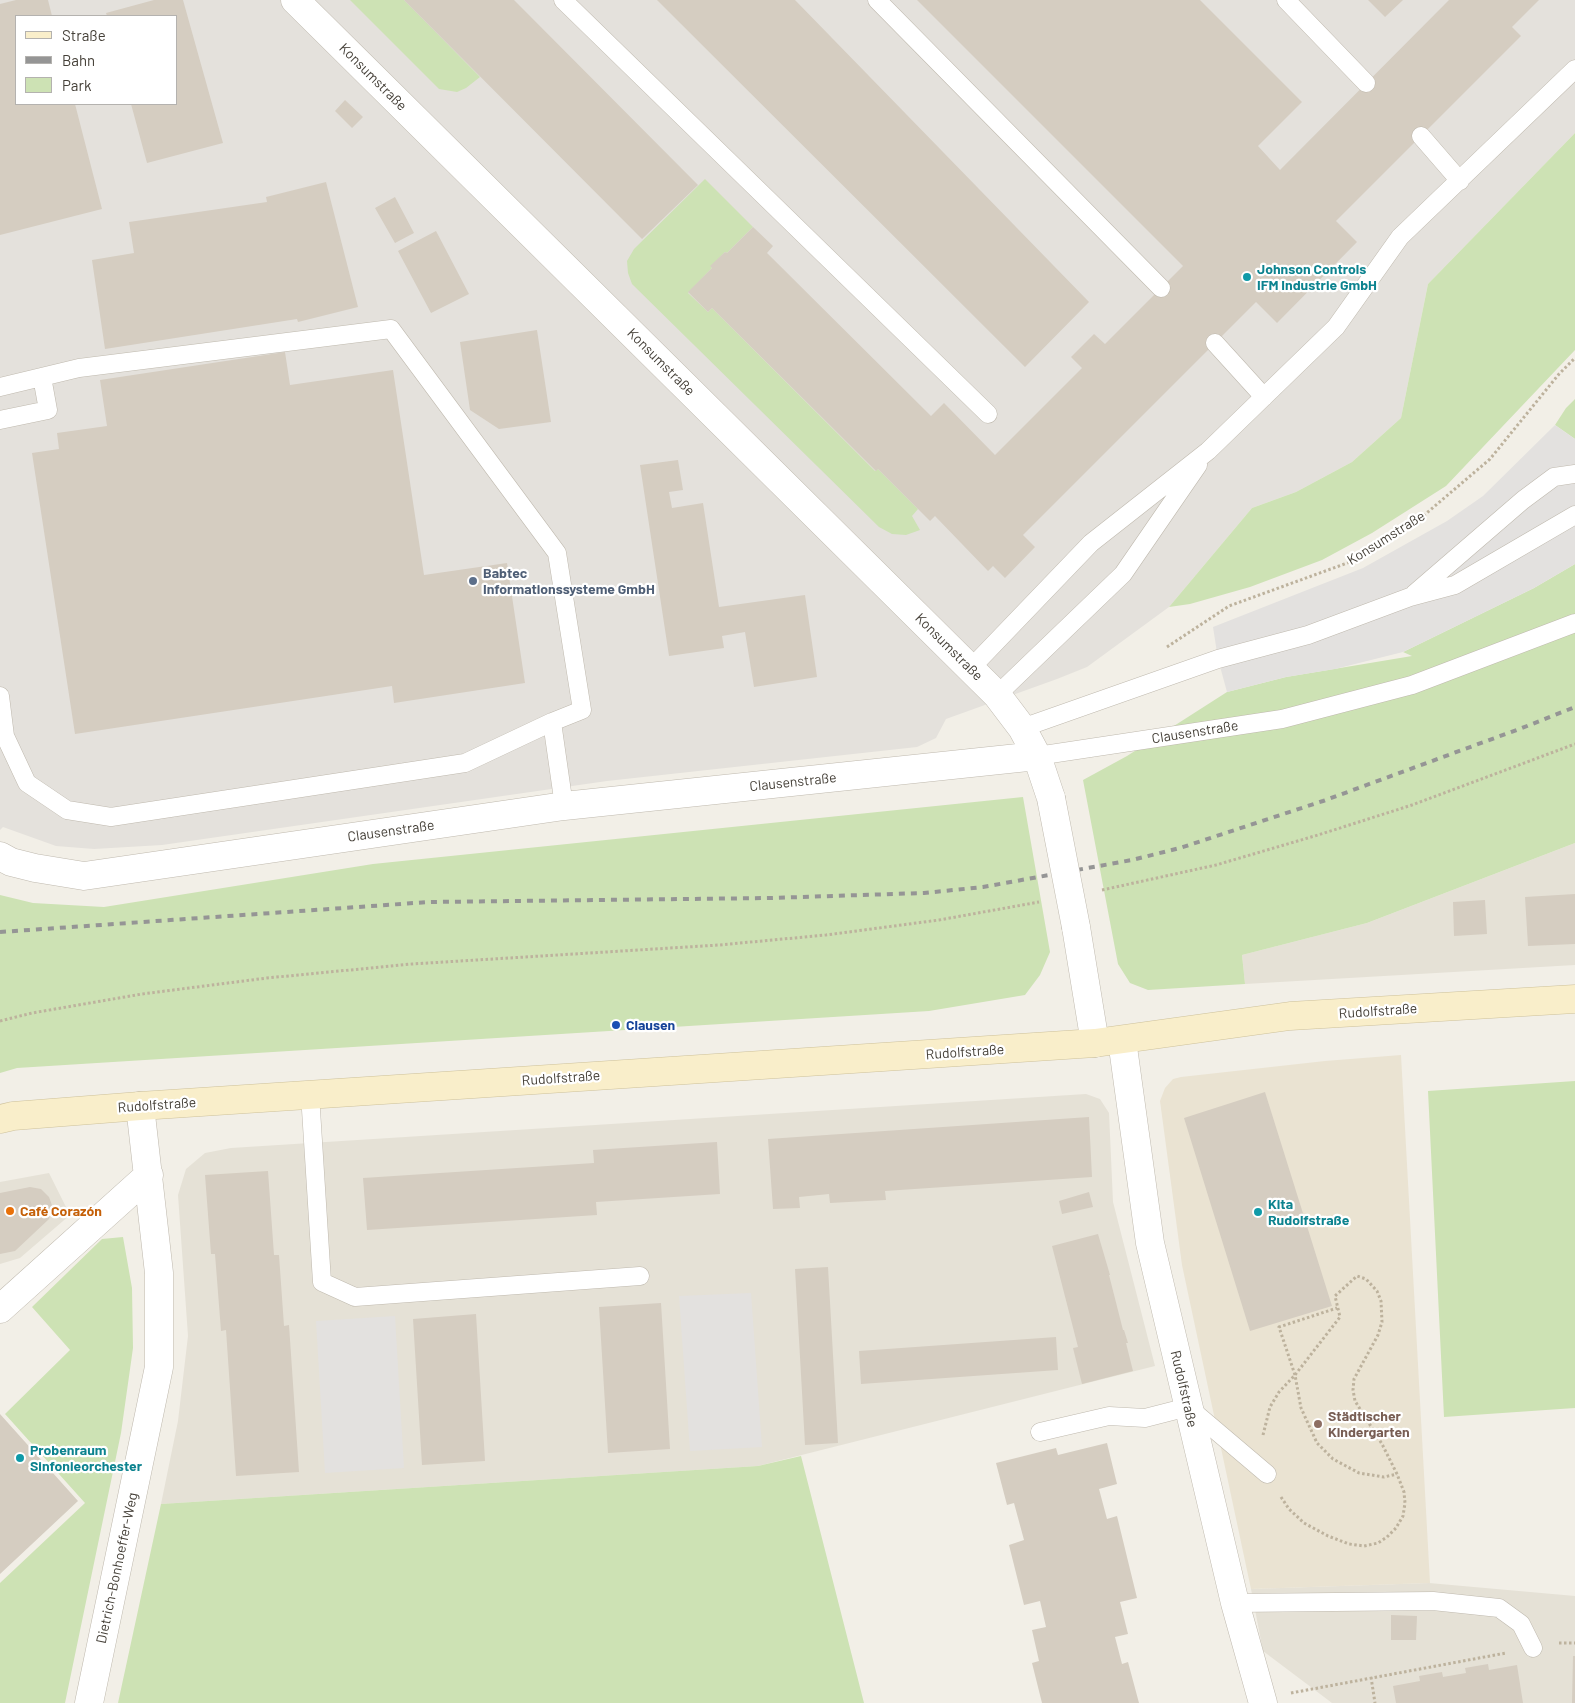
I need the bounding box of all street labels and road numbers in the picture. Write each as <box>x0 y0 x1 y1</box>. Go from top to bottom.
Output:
street label: Konsumstraße <box>336 40 410 114</box>
street label: Konsumstraße <box>624 325 698 399</box>
street label: Konsumstraße <box>1344 507 1428 569</box>
street label: Konsumstraße <box>912 610 986 684</box>
street label: Clausenstraße <box>1151 717 1239 747</box>
street label: Clausenstraße <box>749 769 837 795</box>
street label: Clausenstraße <box>347 817 435 845</box>
street label: Rudolfstraße <box>1338 1000 1418 1022</box>
street label: Rudolfstraße <box>925 1041 1005 1063</box>
street label: Rudolfstraße <box>521 1067 601 1089</box>
street label: Rudolfstraße <box>117 1094 197 1116</box>
street label: Rudolfstraße <box>1167 1349 1201 1429</box>
street label: Dietrich-Bonhoeffer-Weg <box>93 1491 141 1645</box>

